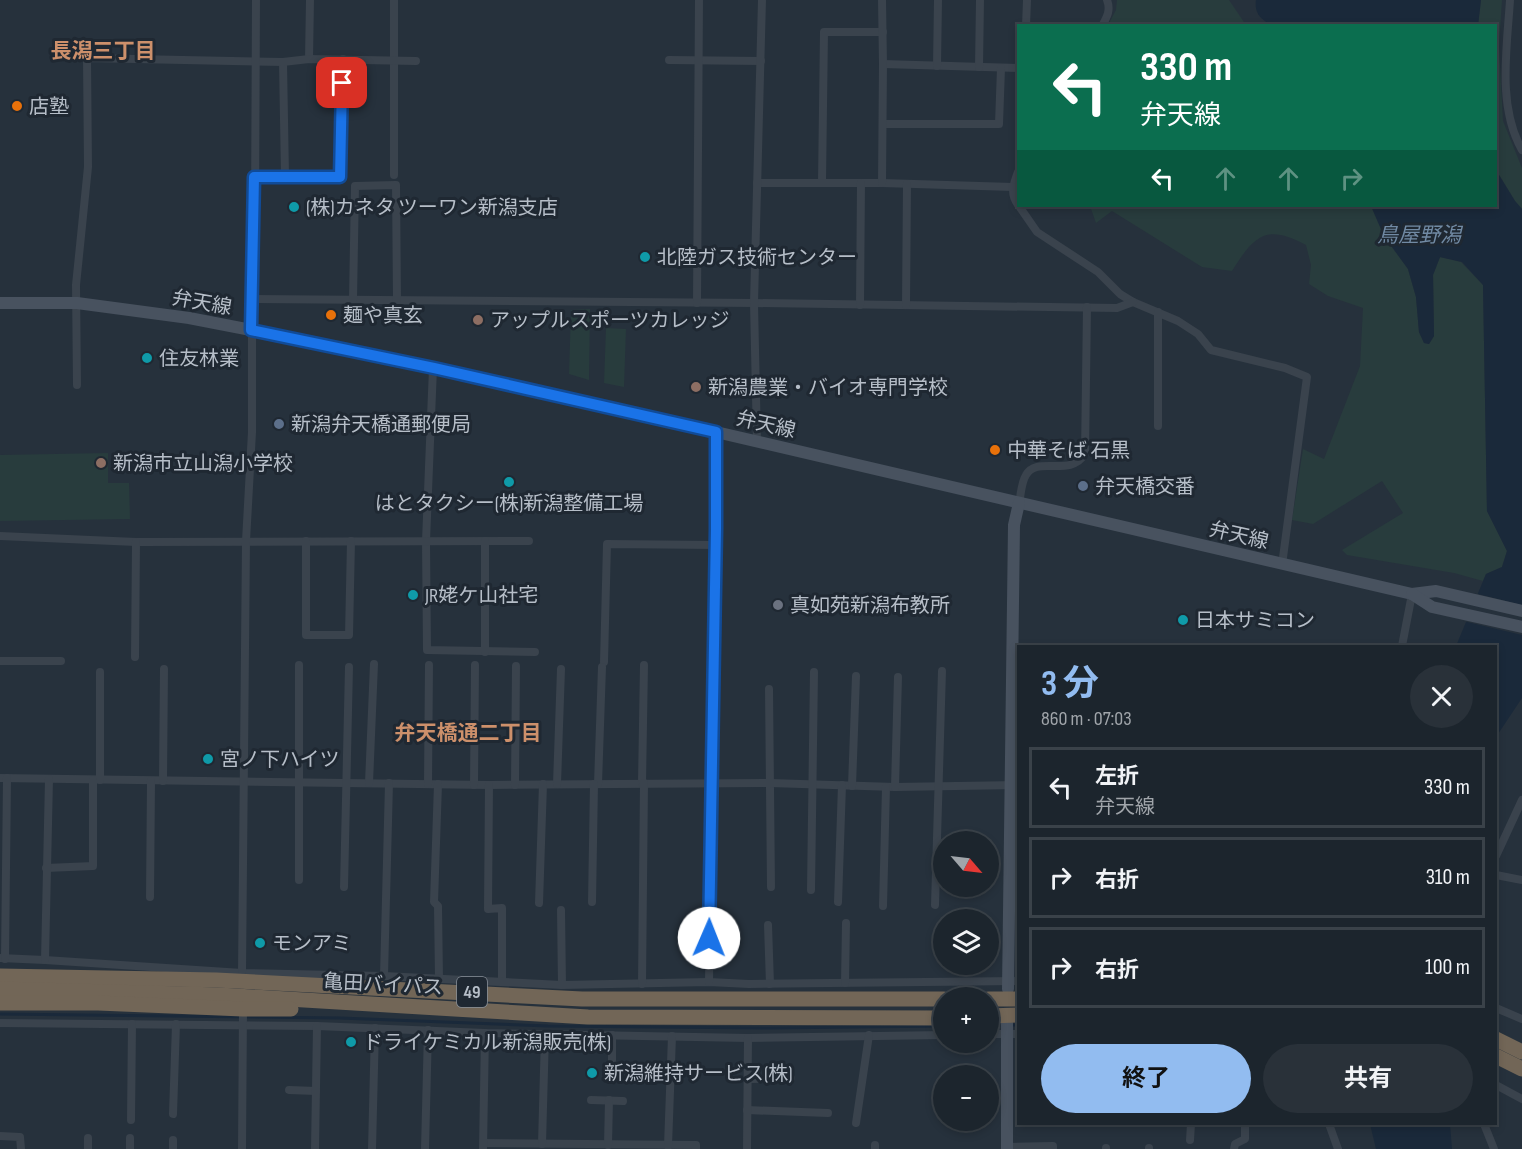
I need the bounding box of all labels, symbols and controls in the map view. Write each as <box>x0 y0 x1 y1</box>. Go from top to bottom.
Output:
district label: 長潟三丁目 <box>51 39 156 64</box>
text: 330 m <box>1140 42 1232 93</box>
icon: left <box>1041 48 1119 126</box>
pin <box>316 57 367 108</box>
icon: arrive <box>325 66 358 99</box>
place label: 店塾 <box>29 95 69 119</box>
marker: 店塾 <box>10 99 24 113</box>
text: 弁天線 <box>1140 100 1221 132</box>
icon: left <box>1146 162 1179 195</box>
icon: ahead <box>1209 162 1242 195</box>
icon: ahead <box>1272 162 1305 195</box>
icon: right <box>1335 162 1368 195</box>
place label: (株)カネタ ツーワン新潟支店 <box>306 196 558 220</box>
marker: (株)カネタ ツーワン新潟支店 <box>287 200 301 214</box>
water label: 鳥屋野潟 <box>1377 223 1464 248</box>
place label: 北陸ガス技術センター <box>657 246 857 270</box>
marker: 北陸ガス技術センター <box>638 250 652 264</box>
street label: 弁天線 <box>170 286 233 320</box>
place label: 麺や真玄 <box>343 304 423 328</box>
marker: 麺や真玄 <box>324 308 338 322</box>
place label: アップルスポーツカレッジ <box>490 309 730 333</box>
marker: アップルスポーツカレッジ <box>471 313 485 327</box>
place label: 住友林業 <box>159 347 239 371</box>
marker: 住友林業 <box>140 351 154 365</box>
place label: 新潟農業・バイオ専門学校 <box>708 376 948 400</box>
marker: 新潟農業・バイオ専門学校 <box>689 380 703 394</box>
street label: 弁天線 <box>734 407 798 443</box>
place label: 新潟弁天橋通郵便局 <box>291 413 471 437</box>
marker: 新潟弁天橋通郵便局 <box>272 417 286 431</box>
place label: 中華そば 石黒 <box>1007 439 1130 463</box>
marker: 中華そば 石黒 <box>988 443 1002 457</box>
place label: 新潟市立山潟小学校 <box>113 452 293 476</box>
marker: 新潟市立山潟小学校 <box>94 456 108 470</box>
marker: はとタクシー(株)新潟整備工場 <box>502 475 516 489</box>
place label: 弁天橋交番 <box>1095 475 1195 499</box>
marker: 弁天橋交番 <box>1076 479 1090 493</box>
place label: はとタクシー(株)新潟整備工場 <box>375 492 643 516</box>
street label: 弁天線 <box>1207 518 1271 554</box>
place label: JR姥ケ山社宅 <box>424 584 538 608</box>
marker: JR姥ケ山社宅 <box>406 588 420 602</box>
place label: 真如苑新潟布教所 <box>790 594 950 618</box>
marker: 真如苑新潟布教所 <box>771 598 785 612</box>
place label: 日本サミコン <box>1195 609 1315 633</box>
marker: 日本サミコン <box>1176 613 1190 627</box>
text: 3 分 <box>1041 663 1099 706</box>
button: close <box>1410 665 1473 728</box>
text: 860 m · 07:03 <box>1041 707 1132 731</box>
district label: 弁天橋通二丁目 <box>395 721 542 746</box>
place label: 宮ノ下ハイツ <box>220 748 340 772</box>
marker: 宮ノ下ハイツ <box>201 752 215 766</box>
text: 左折 <box>1095 763 1139 790</box>
icon: left <box>1044 771 1077 804</box>
text: 330 m <box>1424 774 1470 801</box>
text: 弁天線 <box>1095 795 1155 819</box>
north arrow <box>933 831 999 897</box>
map controls <box>933 831 999 1131</box>
icon: right <box>1044 861 1077 894</box>
text: 310 m <box>1426 864 1470 891</box>
text: 右折 <box>1095 867 1139 894</box>
position arrow <box>677 906 741 970</box>
button: layers <box>933 909 999 975</box>
place label: モンアミ <box>272 932 352 956</box>
marker: モンアミ <box>253 936 267 950</box>
icon: right <box>1044 951 1077 984</box>
text: 100 m <box>1425 954 1470 981</box>
text: 右折 <box>1095 957 1139 984</box>
street label: 亀田バイパス <box>323 970 443 1000</box>
road number: 49 <box>457 977 487 1007</box>
button: + <box>933 987 999 1053</box>
place label: ドライケミカル新潟販売(株) <box>363 1031 611 1055</box>
marker: ドライケミカル新潟販売(株) <box>344 1035 358 1049</box>
button: 終了 <box>1041 1044 1251 1113</box>
button: 共有 <box>1263 1044 1473 1113</box>
place label: 新潟維持サービス(株) <box>604 1062 793 1086</box>
button: − <box>933 1065 999 1131</box>
marker: 新潟維持サービス(株) <box>585 1066 599 1080</box>

